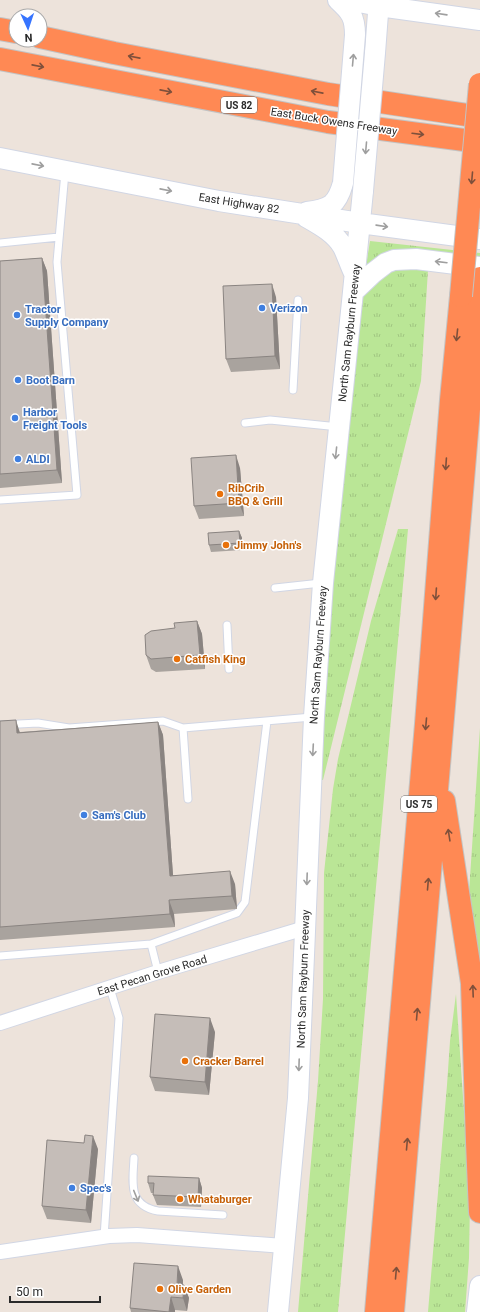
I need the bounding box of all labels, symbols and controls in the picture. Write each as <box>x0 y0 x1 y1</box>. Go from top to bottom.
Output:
north arrow <box>8 8 48 48</box>
one-way arrow <box>435 10 448 18</box>
text: N <box>24 31 33 44</box>
one-way arrow <box>128 53 141 61</box>
one-way arrow <box>349 54 357 67</box>
one-way arrow <box>31 62 44 70</box>
one-way arrow <box>159 87 172 95</box>
one-way arrow <box>311 88 324 96</box>
road number: US 82 <box>221 97 257 113</box>
street label: East Buck Owens Freeway <box>270 105 399 138</box>
one-way arrow <box>411 130 424 137</box>
one-way arrow <box>363 141 370 154</box>
one-way arrow <box>31 161 44 169</box>
one-way arrow <box>468 171 475 184</box>
one-way arrow <box>159 187 172 195</box>
street label: East Highway 82 <box>198 191 280 216</box>
one-way arrow <box>375 222 388 230</box>
one-way arrow <box>435 258 448 266</box>
street label: North Sam Rayburn Freeway <box>336 263 363 403</box>
place label: Verizon <box>270 302 308 315</box>
place label: Tractor Supply Company <box>25 303 109 329</box>
marker: Verizon <box>257 303 267 313</box>
marker: Tractor Supply Company <box>12 310 22 320</box>
one-way arrow <box>454 328 461 341</box>
place label: Boot Barn <box>26 374 75 387</box>
marker: Boot Barn <box>13 375 23 385</box>
place label: Harbor Freight Tools <box>23 406 88 432</box>
marker: Harbor Freight Tools <box>10 413 20 423</box>
one-way arrow <box>332 446 340 459</box>
place label: ALDI <box>26 453 50 466</box>
marker: ALDI <box>13 454 23 464</box>
one-way arrow <box>442 457 449 470</box>
place label: RibCrib BBQ & Grill <box>228 482 283 508</box>
marker: RibCrib BBQ & Grill <box>215 489 225 499</box>
place label: Jimmy John's <box>234 539 302 552</box>
marker: Jimmy John's <box>221 540 231 550</box>
street label: North Sam Rayburn Freeway <box>307 585 330 725</box>
one-way arrow <box>432 587 440 600</box>
place label: Catfish King <box>185 653 245 666</box>
marker: Catfish King <box>172 654 182 664</box>
one-way arrow <box>423 717 430 730</box>
one-way arrow <box>309 743 316 756</box>
road number: US 75 <box>401 796 437 812</box>
place label: Sam's Club <box>92 809 146 822</box>
marker: Sam's Club <box>79 810 89 820</box>
one-way arrow <box>445 829 453 842</box>
one-way arrow <box>303 872 310 885</box>
one-way arrow <box>425 878 432 891</box>
street label: North Sam Rayburn Freeway <box>295 909 312 1049</box>
street label: East Pecan Grove Road <box>96 953 208 998</box>
one-way arrow <box>469 985 476 998</box>
one-way arrow <box>414 1008 421 1021</box>
place label: Cracker Barrel <box>193 1055 264 1068</box>
marker: Cracker Barrel <box>180 1056 190 1066</box>
one-way arrow <box>295 1058 303 1071</box>
one-way arrow <box>403 1138 410 1151</box>
place label: Spec's <box>80 1182 112 1195</box>
marker: Spec's <box>67 1183 77 1193</box>
one-way arrow <box>133 1190 141 1202</box>
place label: Whataburger <box>188 1193 252 1206</box>
marker: Whataburger <box>175 1194 185 1204</box>
one-way arrow <box>393 1267 400 1280</box>
scale bar <box>10 1278 100 1304</box>
place label: Olive Garden <box>168 1283 231 1296</box>
marker: Olive Garden <box>155 1284 165 1294</box>
text: 50 m <box>16 1285 43 1299</box>

